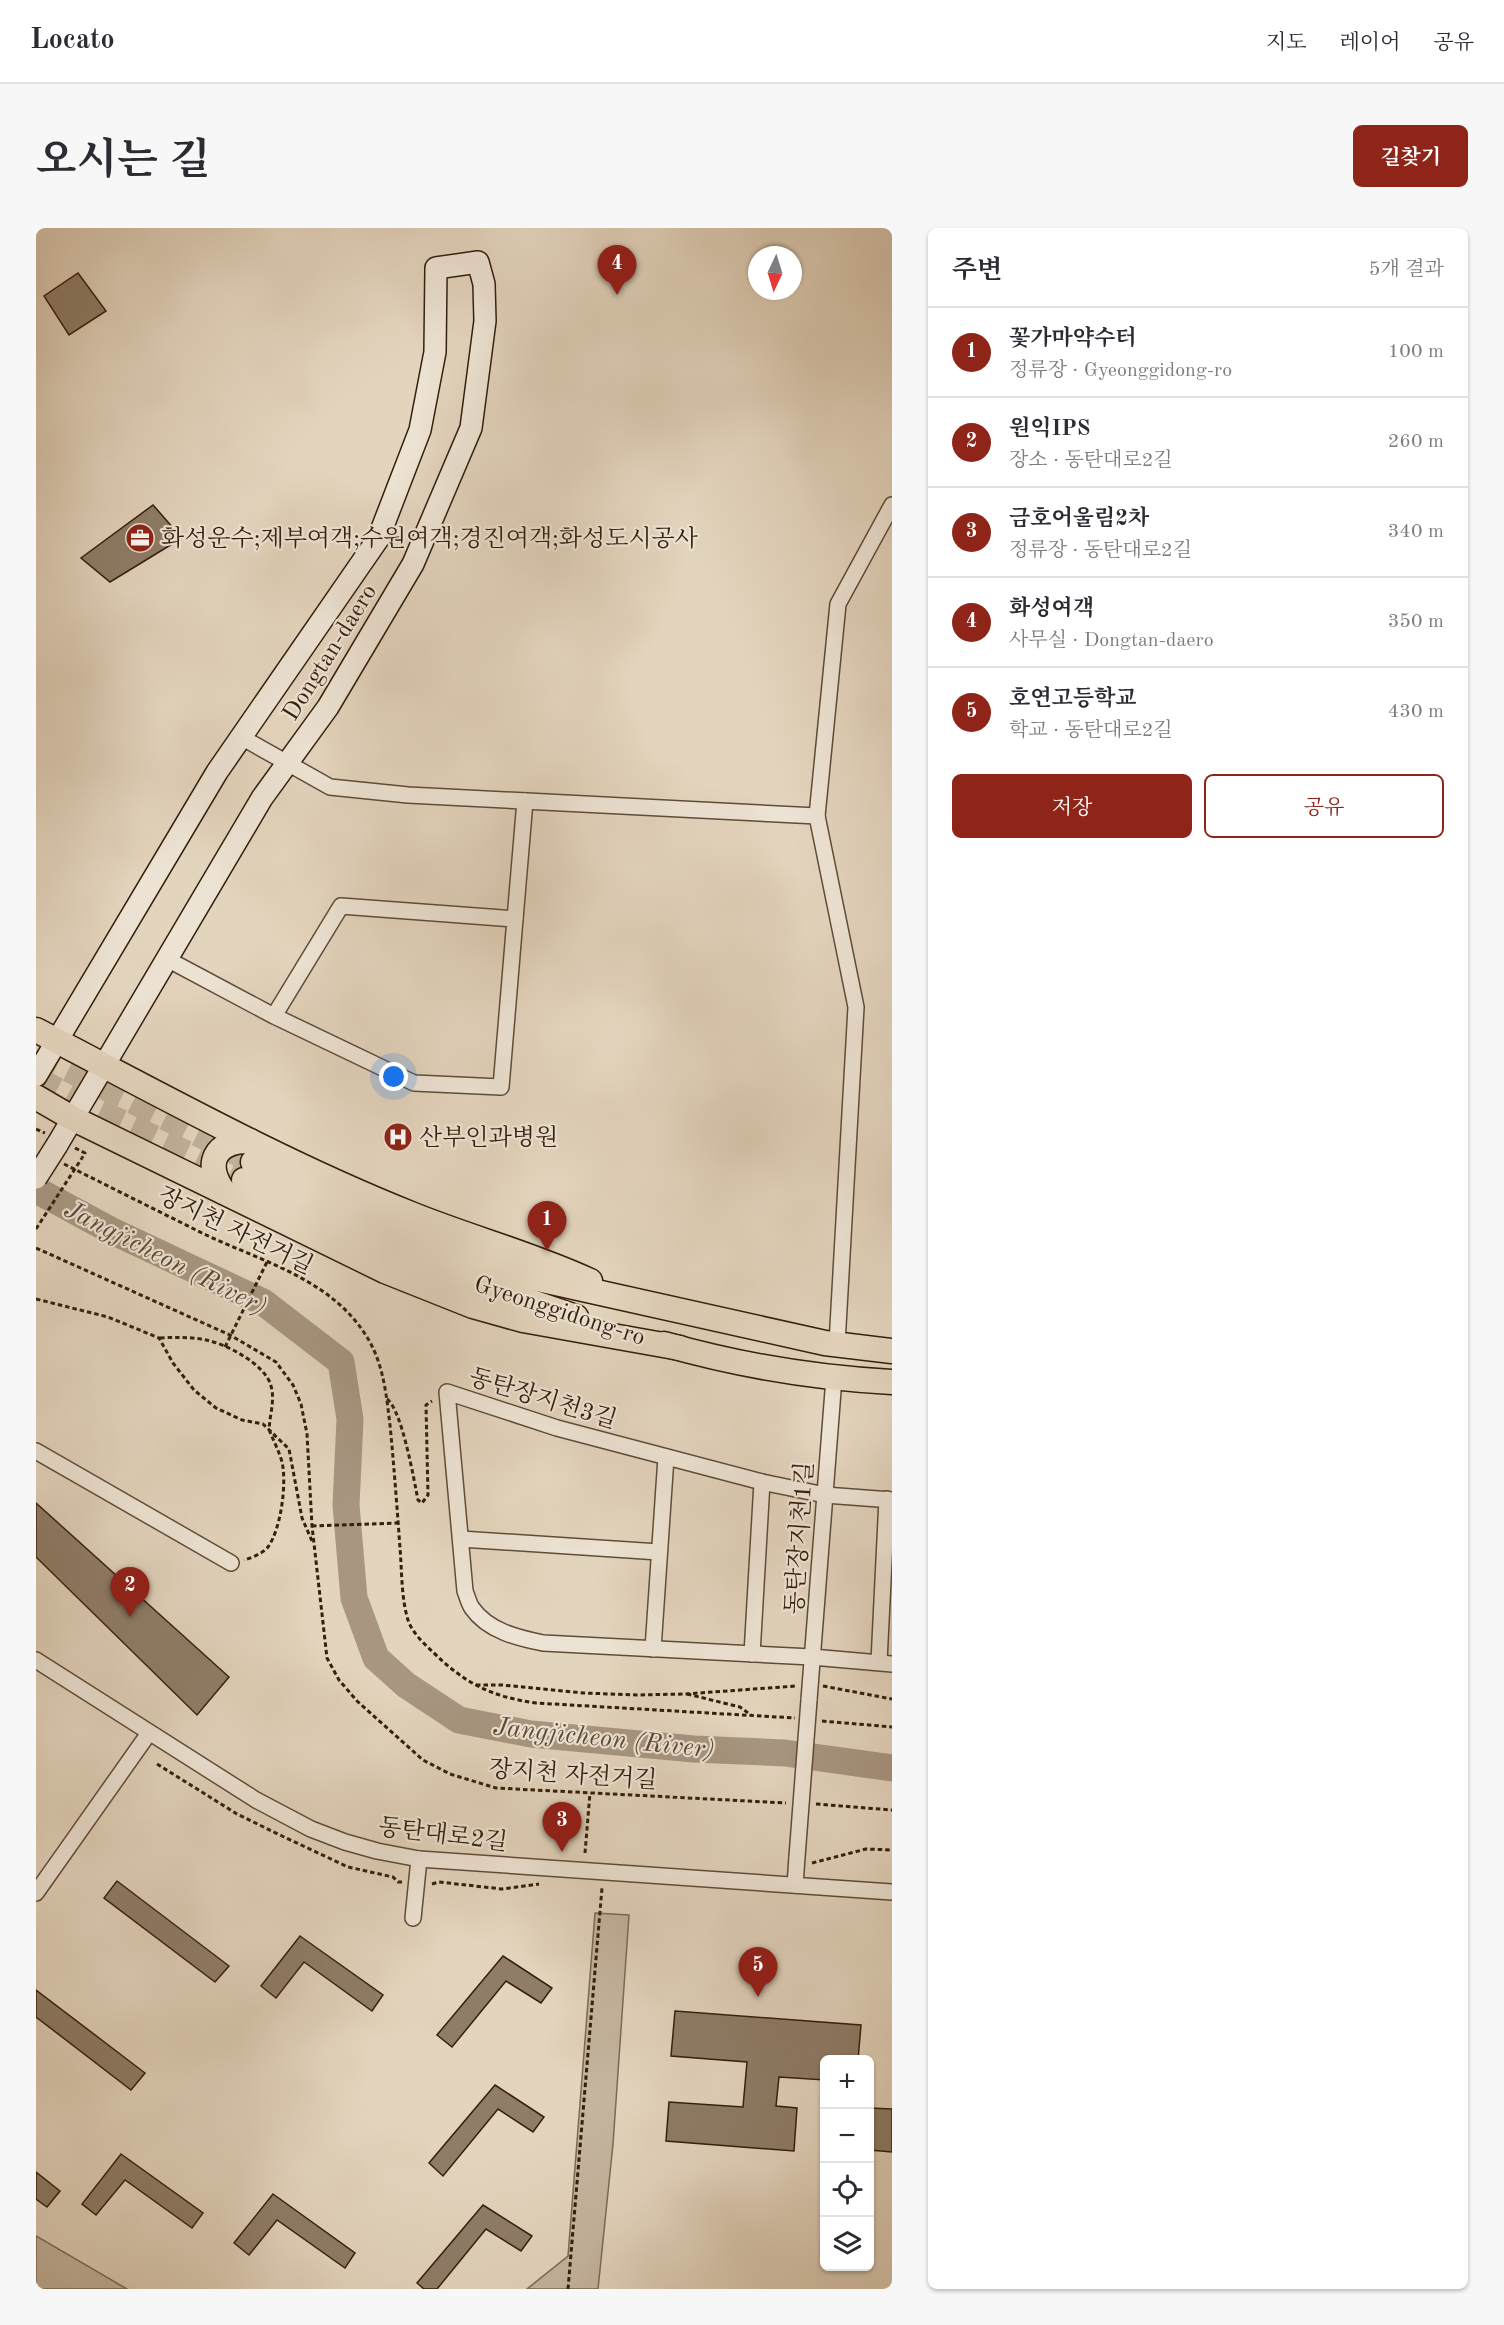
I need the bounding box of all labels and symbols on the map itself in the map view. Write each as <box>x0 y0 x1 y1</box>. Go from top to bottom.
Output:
pin: 4 <box>598 245 636 295</box>
north arrow <box>748 246 802 300</box>
office icon: 화성운수;제부여객;수원여객;경진여객;화성도시공사 <box>124 522 156 554</box>
place label: 화성운수;제부여객;수원여객;경진여객;화성도시공사 <box>161 526 698 552</box>
street label: Dongtan-daero <box>279 581 382 725</box>
your location <box>379 1062 408 1091</box>
hospital icon: 산부인과병원 <box>382 1121 414 1153</box>
place label: 산부인과병원 <box>419 1125 558 1151</box>
street label: 장지천 자전거길 <box>154 1182 317 1280</box>
water label: Jangjicheon (River) <box>60 1197 270 1321</box>
pin: 1 <box>528 1202 566 1251</box>
street label: Gyeonggidong-ro <box>471 1273 648 1351</box>
street label: 동탄장지천3길 <box>466 1364 620 1434</box>
street label: 동탄장지천1길 <box>782 1461 818 1615</box>
pin: 2 <box>110 1568 149 1617</box>
water label: Jangjicheon (River) <box>492 1714 716 1764</box>
street label: 장지천 자전거길 <box>488 1756 658 1794</box>
pin: 3 <box>542 1802 582 1852</box>
street label: 동탄대로2길 <box>377 1814 509 1856</box>
pin: 5 <box>738 1948 778 1997</box>

